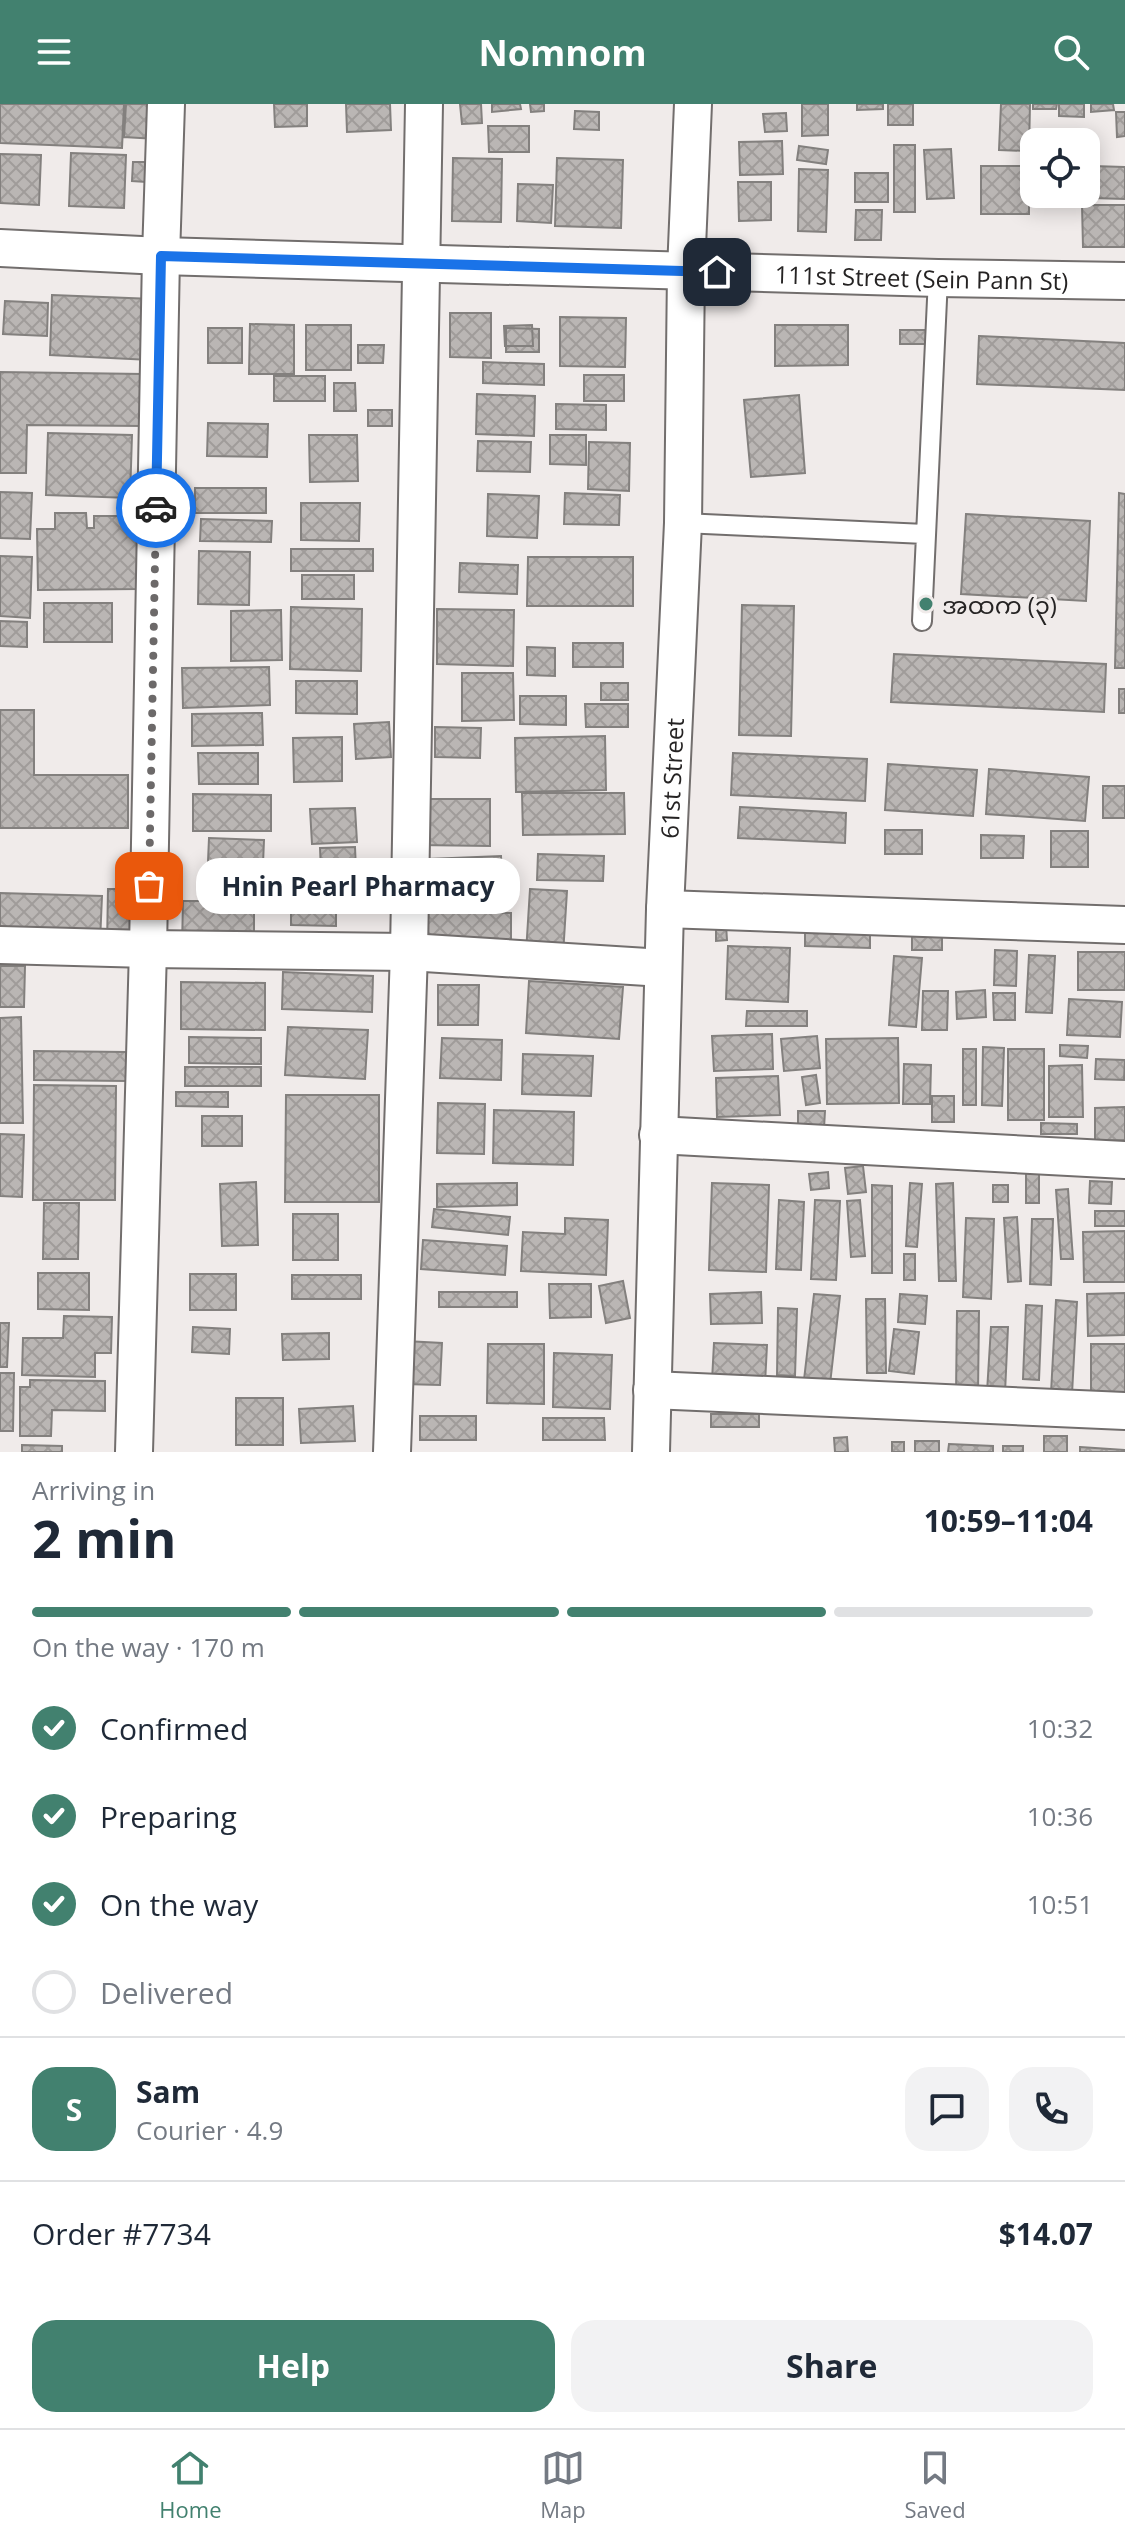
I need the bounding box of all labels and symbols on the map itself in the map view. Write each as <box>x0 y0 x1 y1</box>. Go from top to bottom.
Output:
pin <box>683 238 751 306</box>
street label: 111st Street (Sein Pann St) <box>774 257 1069 297</box>
courier <box>116 468 196 548</box>
place label: အထက (၃) <box>942 588 1057 625</box>
marker: အထက (၃) <box>917 595 935 613</box>
street label: 61st Street <box>652 717 690 839</box>
pin <box>115 852 183 920</box>
callout: Hnin Pearl Pharmacy <box>197 858 521 914</box>

